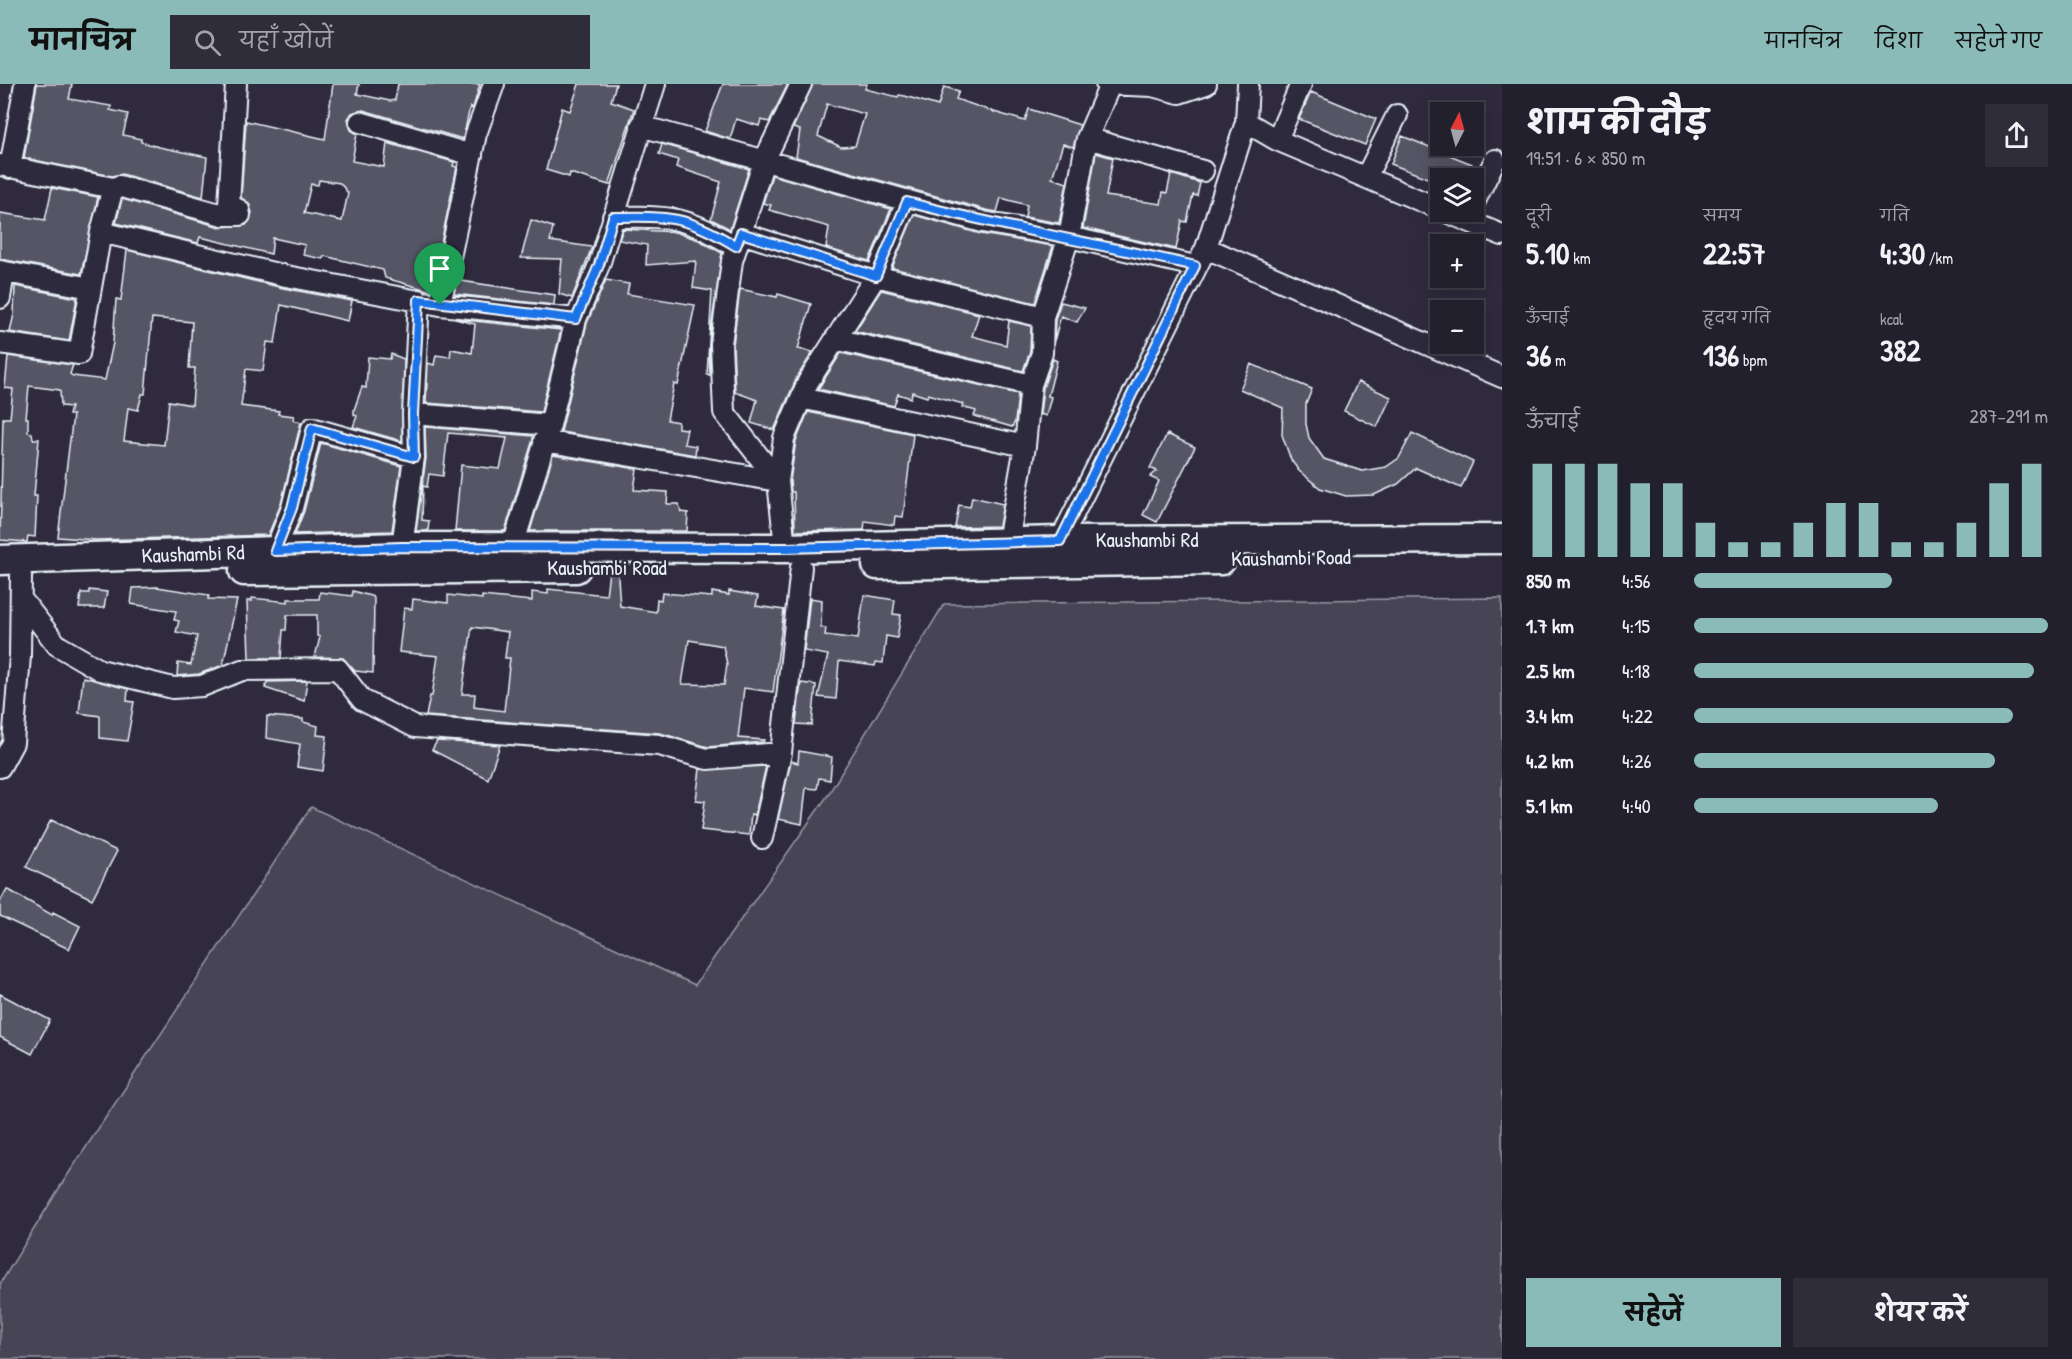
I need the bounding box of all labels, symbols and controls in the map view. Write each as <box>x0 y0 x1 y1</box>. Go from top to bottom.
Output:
search box <box>170 15 590 69</box>
text: मानचित्र <box>30 21 134 59</box>
text: यहाँ खोजें <box>239 25 333 55</box>
icon: search <box>191 26 224 59</box>
text: मानचित्र <box>1765 26 1842 55</box>
text: दिशा <box>1875 26 1922 55</box>
text: सहेजे गए <box>1955 26 2042 55</box>
text: शाम की दौड़ <box>1526 99 1708 143</box>
north arrow <box>1430 102 1484 156</box>
map controls <box>1430 102 1484 354</box>
button: share <box>1985 104 2048 167</box>
text: 19:51 · 6 × 850 m <box>1526 144 1645 171</box>
button: layers <box>1430 168 1484 222</box>
text: दूरी <box>1526 204 1551 226</box>
text: समय <box>1703 204 1741 226</box>
text: गति <box>1880 204 1909 226</box>
text: 5.10 <box>1526 233 1569 273</box>
text: 22:57 <box>1703 233 1766 273</box>
text: 4:30 <box>1880 233 1925 273</box>
button: + <box>1430 234 1484 288</box>
pin <box>414 243 465 305</box>
text: km <box>1569 247 1591 269</box>
text: /km <box>1925 247 1953 269</box>
icon: arrive <box>423 252 456 285</box>
button: − <box>1430 300 1484 354</box>
text: ऊँचाई <box>1526 306 1569 328</box>
text: हृदय गति <box>1703 306 1771 328</box>
text: kcal <box>1880 308 1903 330</box>
text: 382 <box>1880 330 1920 370</box>
text: 36 <box>1526 335 1551 375</box>
text: 136 <box>1703 335 1739 375</box>
text: m <box>1551 349 1566 371</box>
text: bpm <box>1739 349 1767 371</box>
text: 287–291 m <box>1970 402 2048 429</box>
text: ऊँचाई <box>1526 407 1580 434</box>
street label: Kaushambi Rd <box>1096 525 1198 554</box>
street label: Kaushambi Rd <box>141 537 245 570</box>
street label: Kaushambi Road <box>1231 542 1351 573</box>
street label: Kaushambi Road <box>547 553 667 582</box>
text: 850 m <box>1526 567 1570 594</box>
text: 4:56 <box>1622 567 1651 594</box>
text: 1.7 km <box>1526 612 1574 639</box>
text: 4:15 <box>1622 612 1650 639</box>
text: 2.5 km <box>1526 657 1575 684</box>
text: 4:18 <box>1622 657 1650 684</box>
text: 3.4 km <box>1526 702 1573 729</box>
text: 4:22 <box>1622 702 1653 729</box>
text: 4.2 km <box>1526 747 1574 774</box>
text: 4:26 <box>1622 747 1651 774</box>
text: 5.1 km <box>1526 792 1573 819</box>
text: 4:40 <box>1622 792 1651 819</box>
button: सहेजें <box>1526 1278 1781 1347</box>
button: शेयर करें <box>1793 1278 2048 1347</box>

